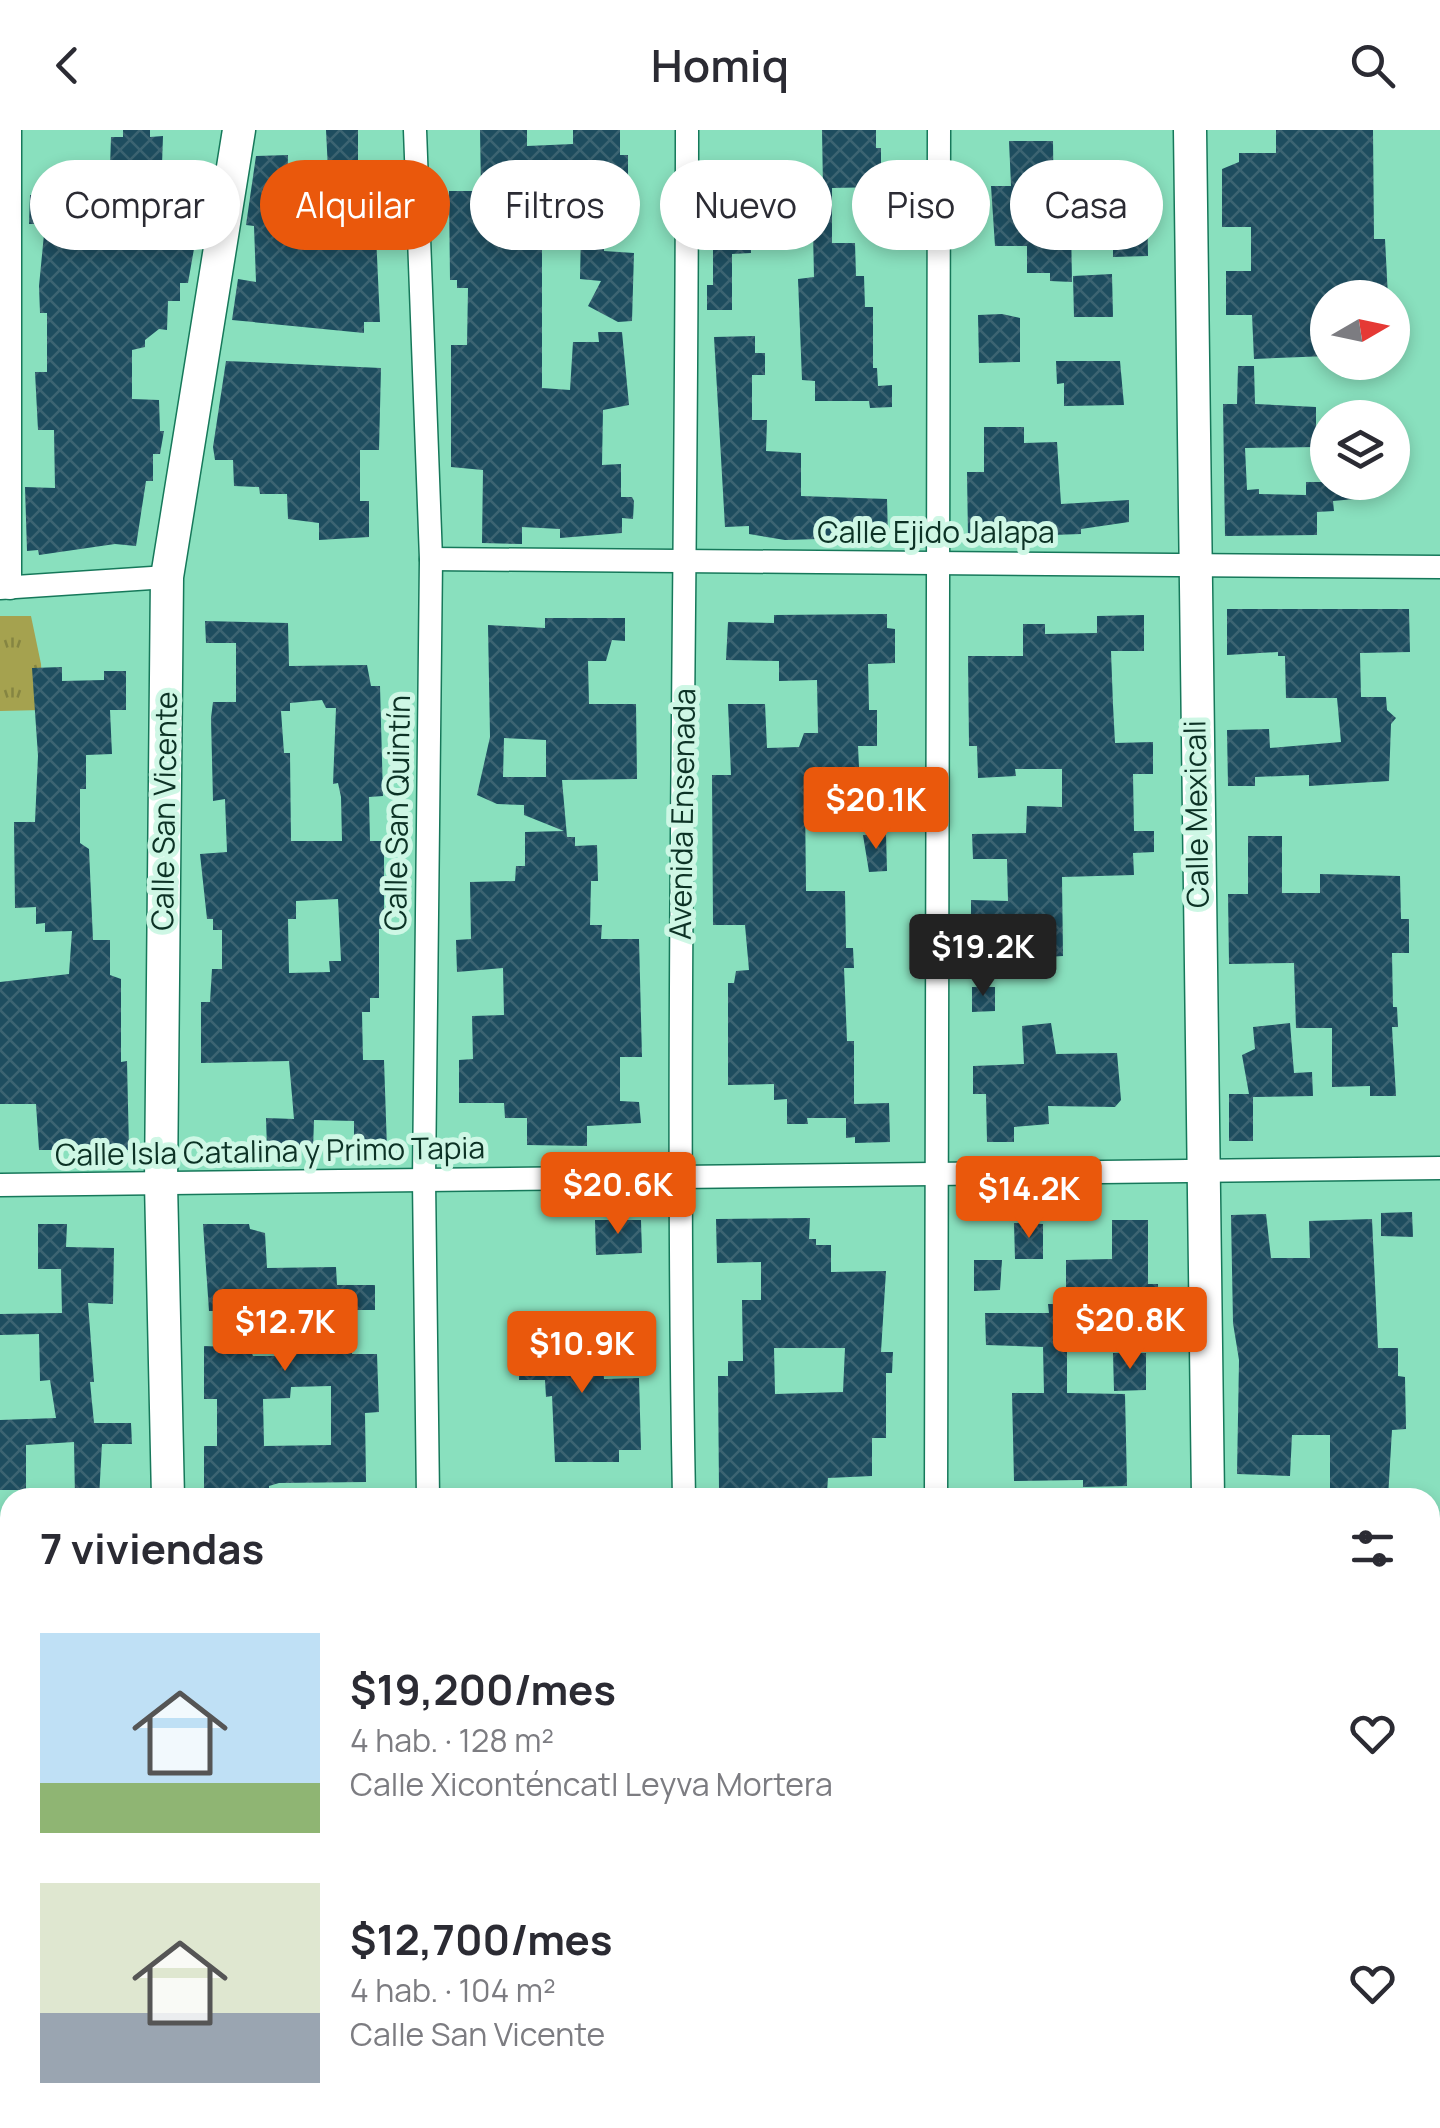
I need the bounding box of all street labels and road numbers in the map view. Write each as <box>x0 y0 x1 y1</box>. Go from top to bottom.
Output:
street label: Calle Ejido Jalapa <box>817 511 1055 552</box>
street label: Avenida Ensenada <box>659 688 704 940</box>
street label: Calle San Vicente <box>141 691 186 931</box>
street label: Calle San Quintín <box>374 695 419 931</box>
street label: Calle Mexicali <box>1173 720 1218 908</box>
street label: Calle Isla Catalina y Primo Tapia <box>55 1126 485 1175</box>

